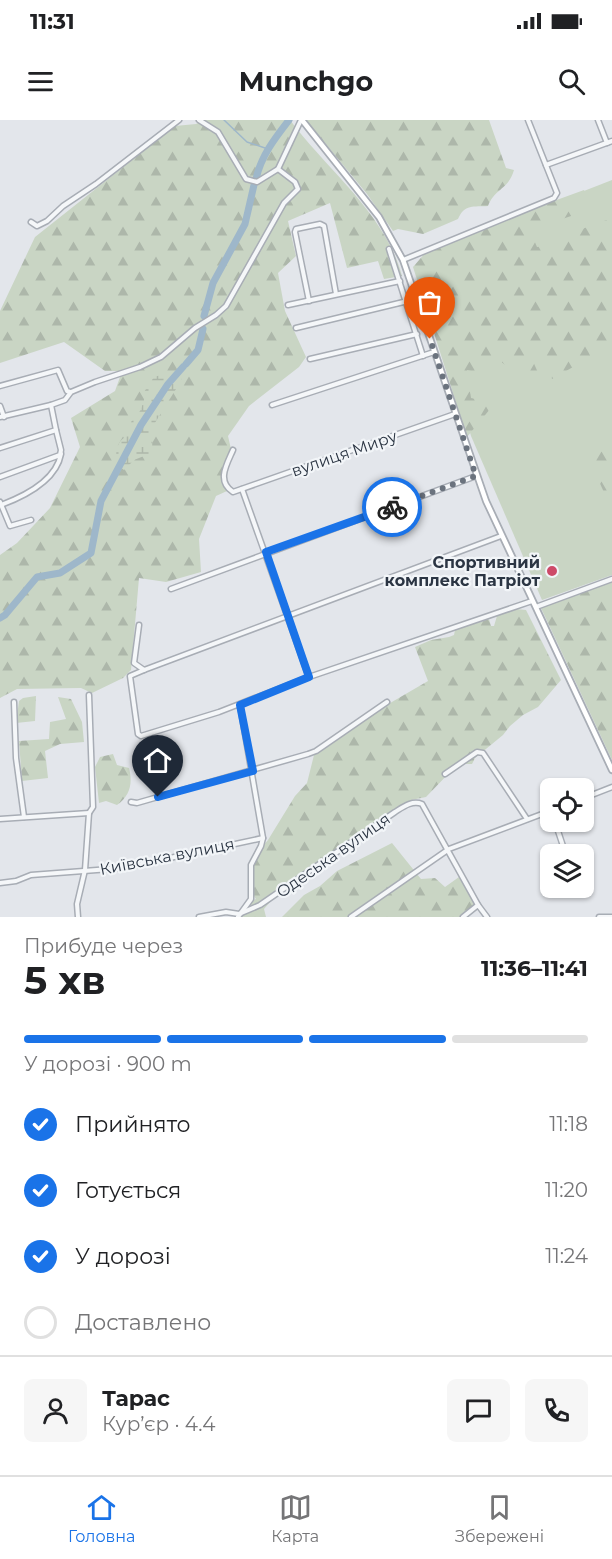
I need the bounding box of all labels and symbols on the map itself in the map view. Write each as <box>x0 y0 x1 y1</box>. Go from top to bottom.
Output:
pin <box>404 277 455 339</box>
street label: вулиця Миру <box>289 427 399 480</box>
courier <box>362 477 422 537</box>
place label: Спортивний комплекс Патріот <box>385 553 540 590</box>
marker: Спортивний комплекс Патріот <box>545 564 559 578</box>
pin <box>132 735 183 797</box>
street label: Одеська вулиця <box>273 809 394 902</box>
street label: Київська вулиця <box>98 834 236 879</box>

